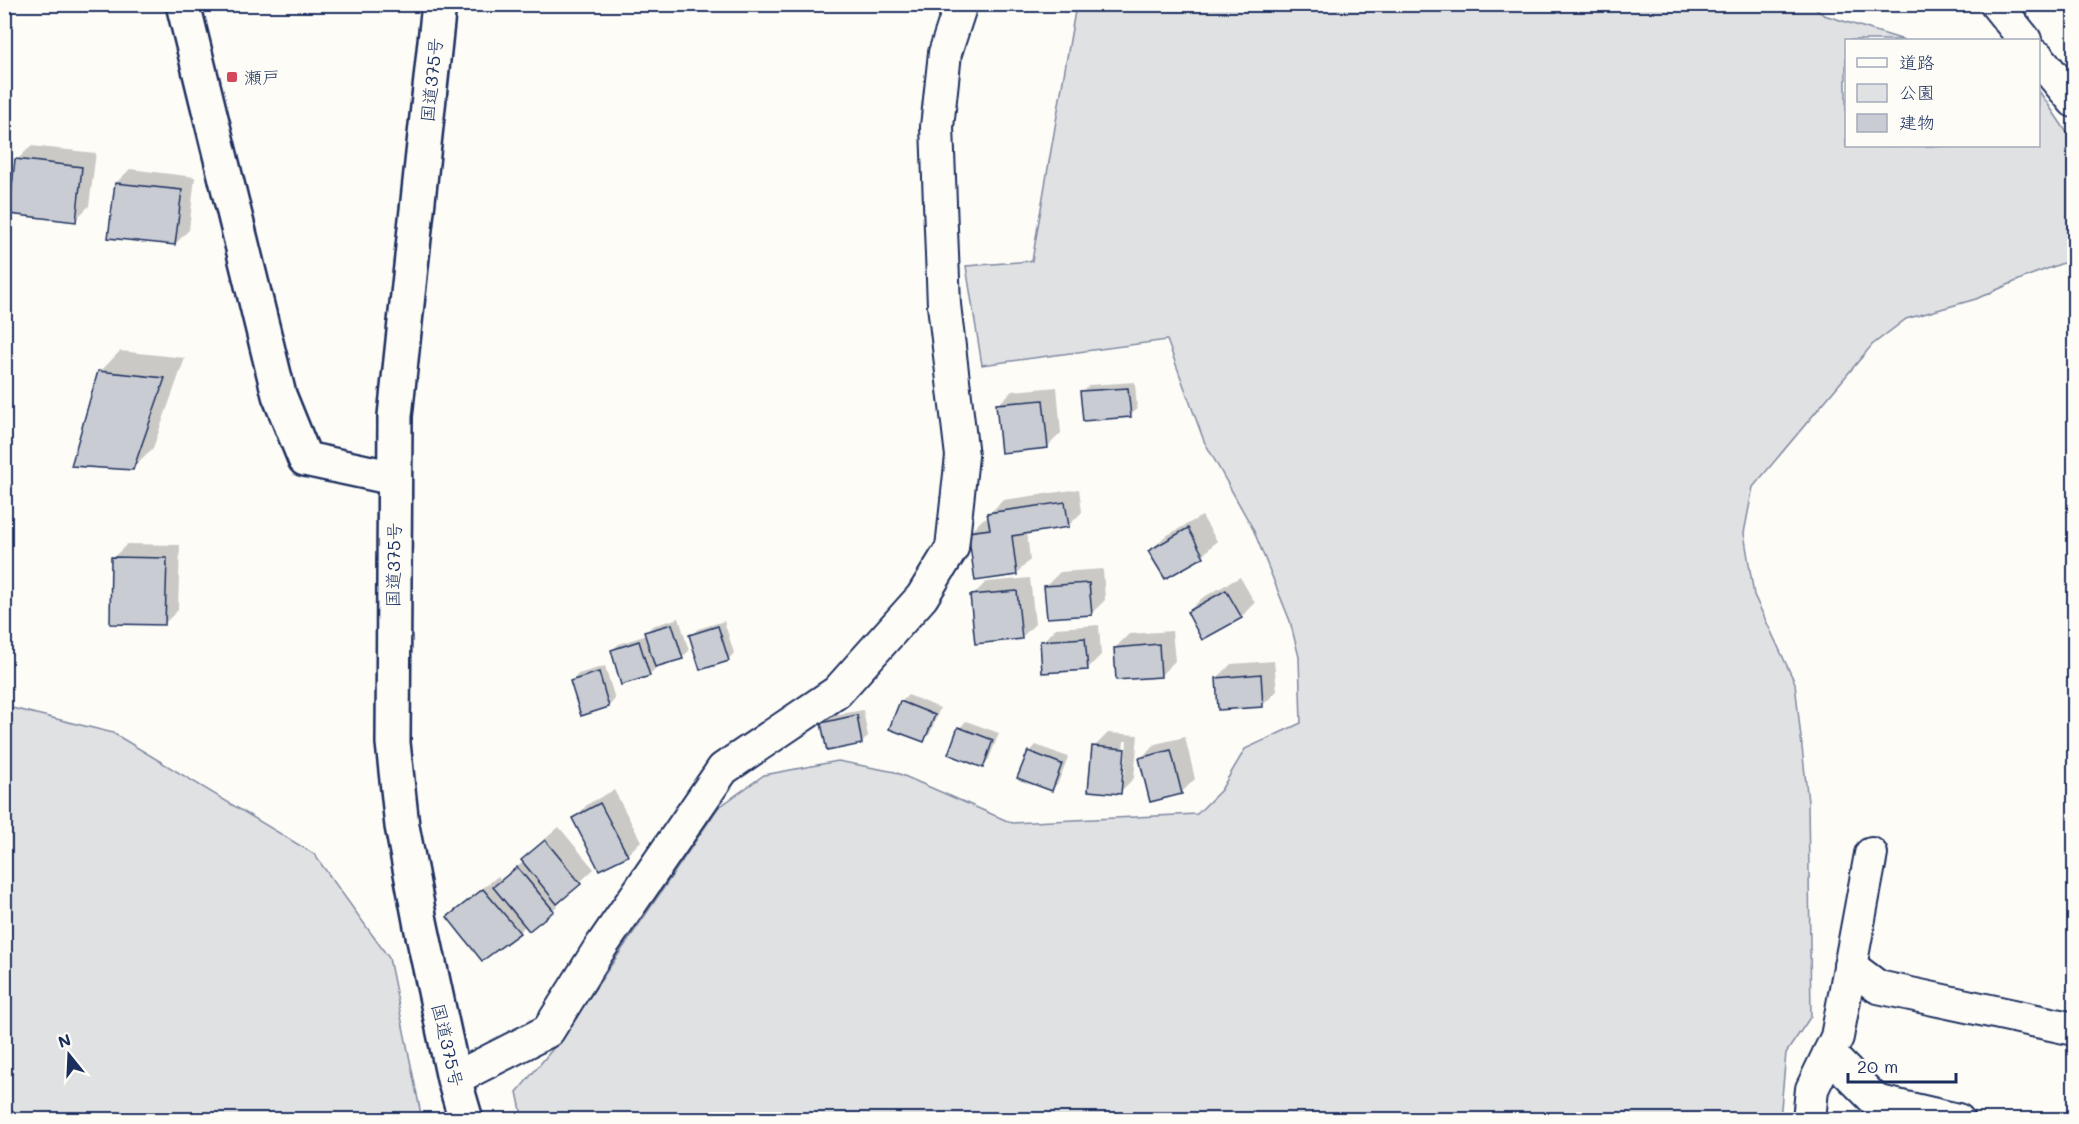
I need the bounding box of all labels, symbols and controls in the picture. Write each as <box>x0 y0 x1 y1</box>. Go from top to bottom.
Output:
street label: 国道375号 <box>415 36 447 124</box>
legend <box>1845 39 2040 147</box>
text: 道路 <box>1899 50 1935 74</box>
place label: 瀬戸 <box>244 65 280 89</box>
marker: 瀬戸 <box>225 70 239 84</box>
text: 公園 <box>1899 80 1935 104</box>
text: 建物 <box>1899 110 1935 134</box>
street label: 国道375号 <box>380 522 406 608</box>
street label: 国道375号 <box>427 1001 469 1089</box>
north arrow <box>39 1025 99 1085</box>
text: N <box>55 1028 73 1052</box>
scale bar <box>1848 1046 1956 1084</box>
text: 20 m <box>1857 1054 1898 1078</box>

